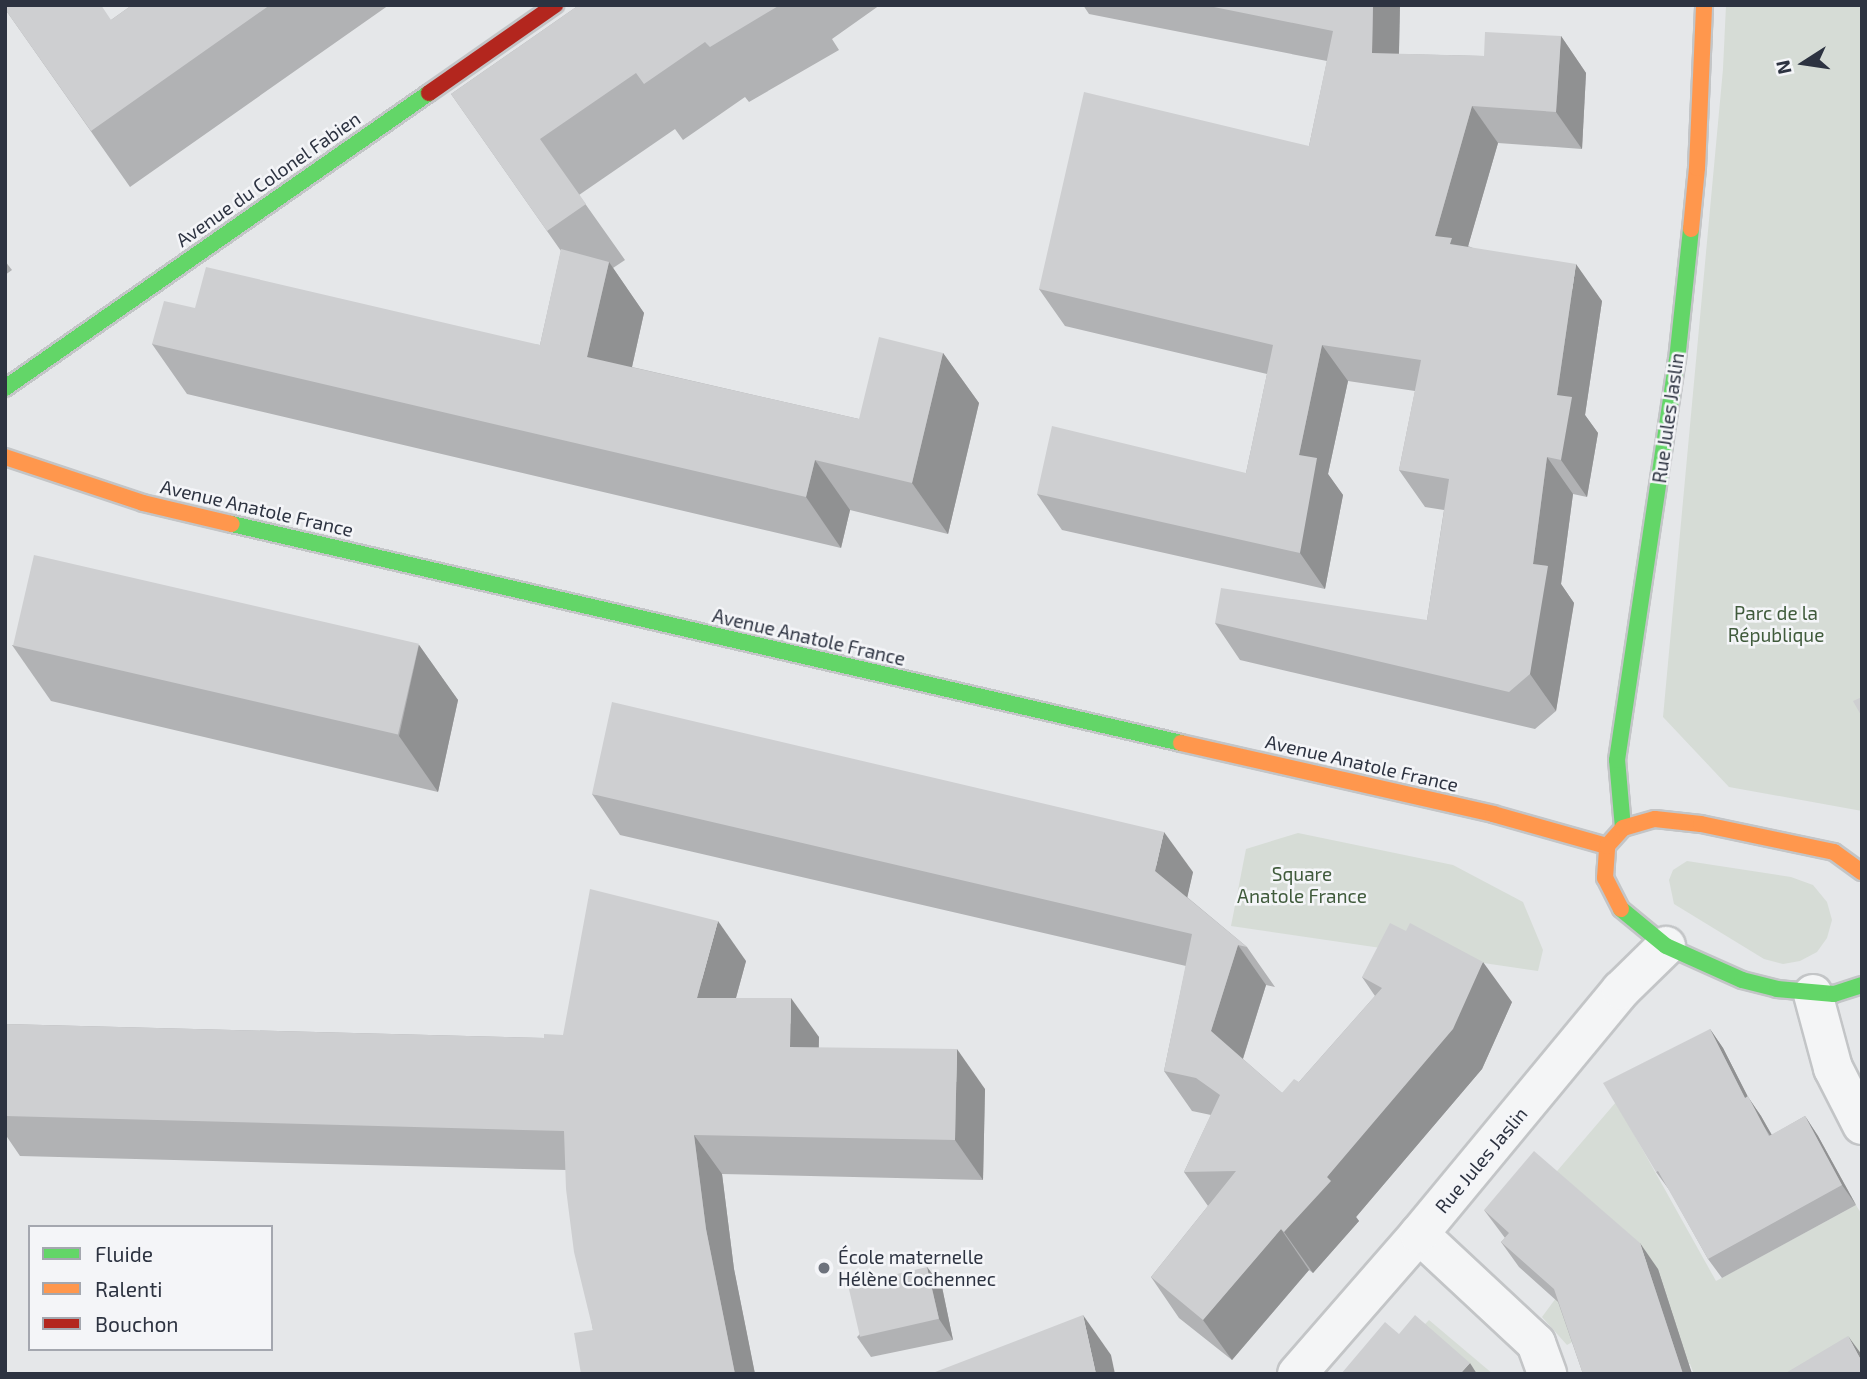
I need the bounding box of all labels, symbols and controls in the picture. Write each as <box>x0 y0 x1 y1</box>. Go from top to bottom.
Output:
north arrow <box>1769 28 1839 98</box>
text: N <box>1770 58 1796 77</box>
street label: Avenue du Colonel Fabien <box>171 107 365 251</box>
street label: Rue Jules Jaslin <box>1648 351 1688 485</box>
street label: Avenue Anatole France <box>158 475 356 541</box>
park label: Parc de la République <box>1728 602 1824 646</box>
street label: Avenue Anatole France <box>710 604 908 670</box>
street label: Avenue Anatole France <box>1263 730 1461 796</box>
park label: Square Anatole France <box>1237 863 1367 907</box>
street label: Rue Jules Jaslin <box>1430 1102 1532 1218</box>
legend <box>28 1225 273 1351</box>
text: Fluide <box>95 1241 153 1266</box>
place label: École maternelle Hélène Cochennec <box>838 1246 996 1290</box>
marker: École maternelle Hélène Cochennec <box>816 1260 832 1276</box>
text: Ralenti <box>95 1276 162 1301</box>
text: Bouchon <box>95 1311 179 1336</box>

